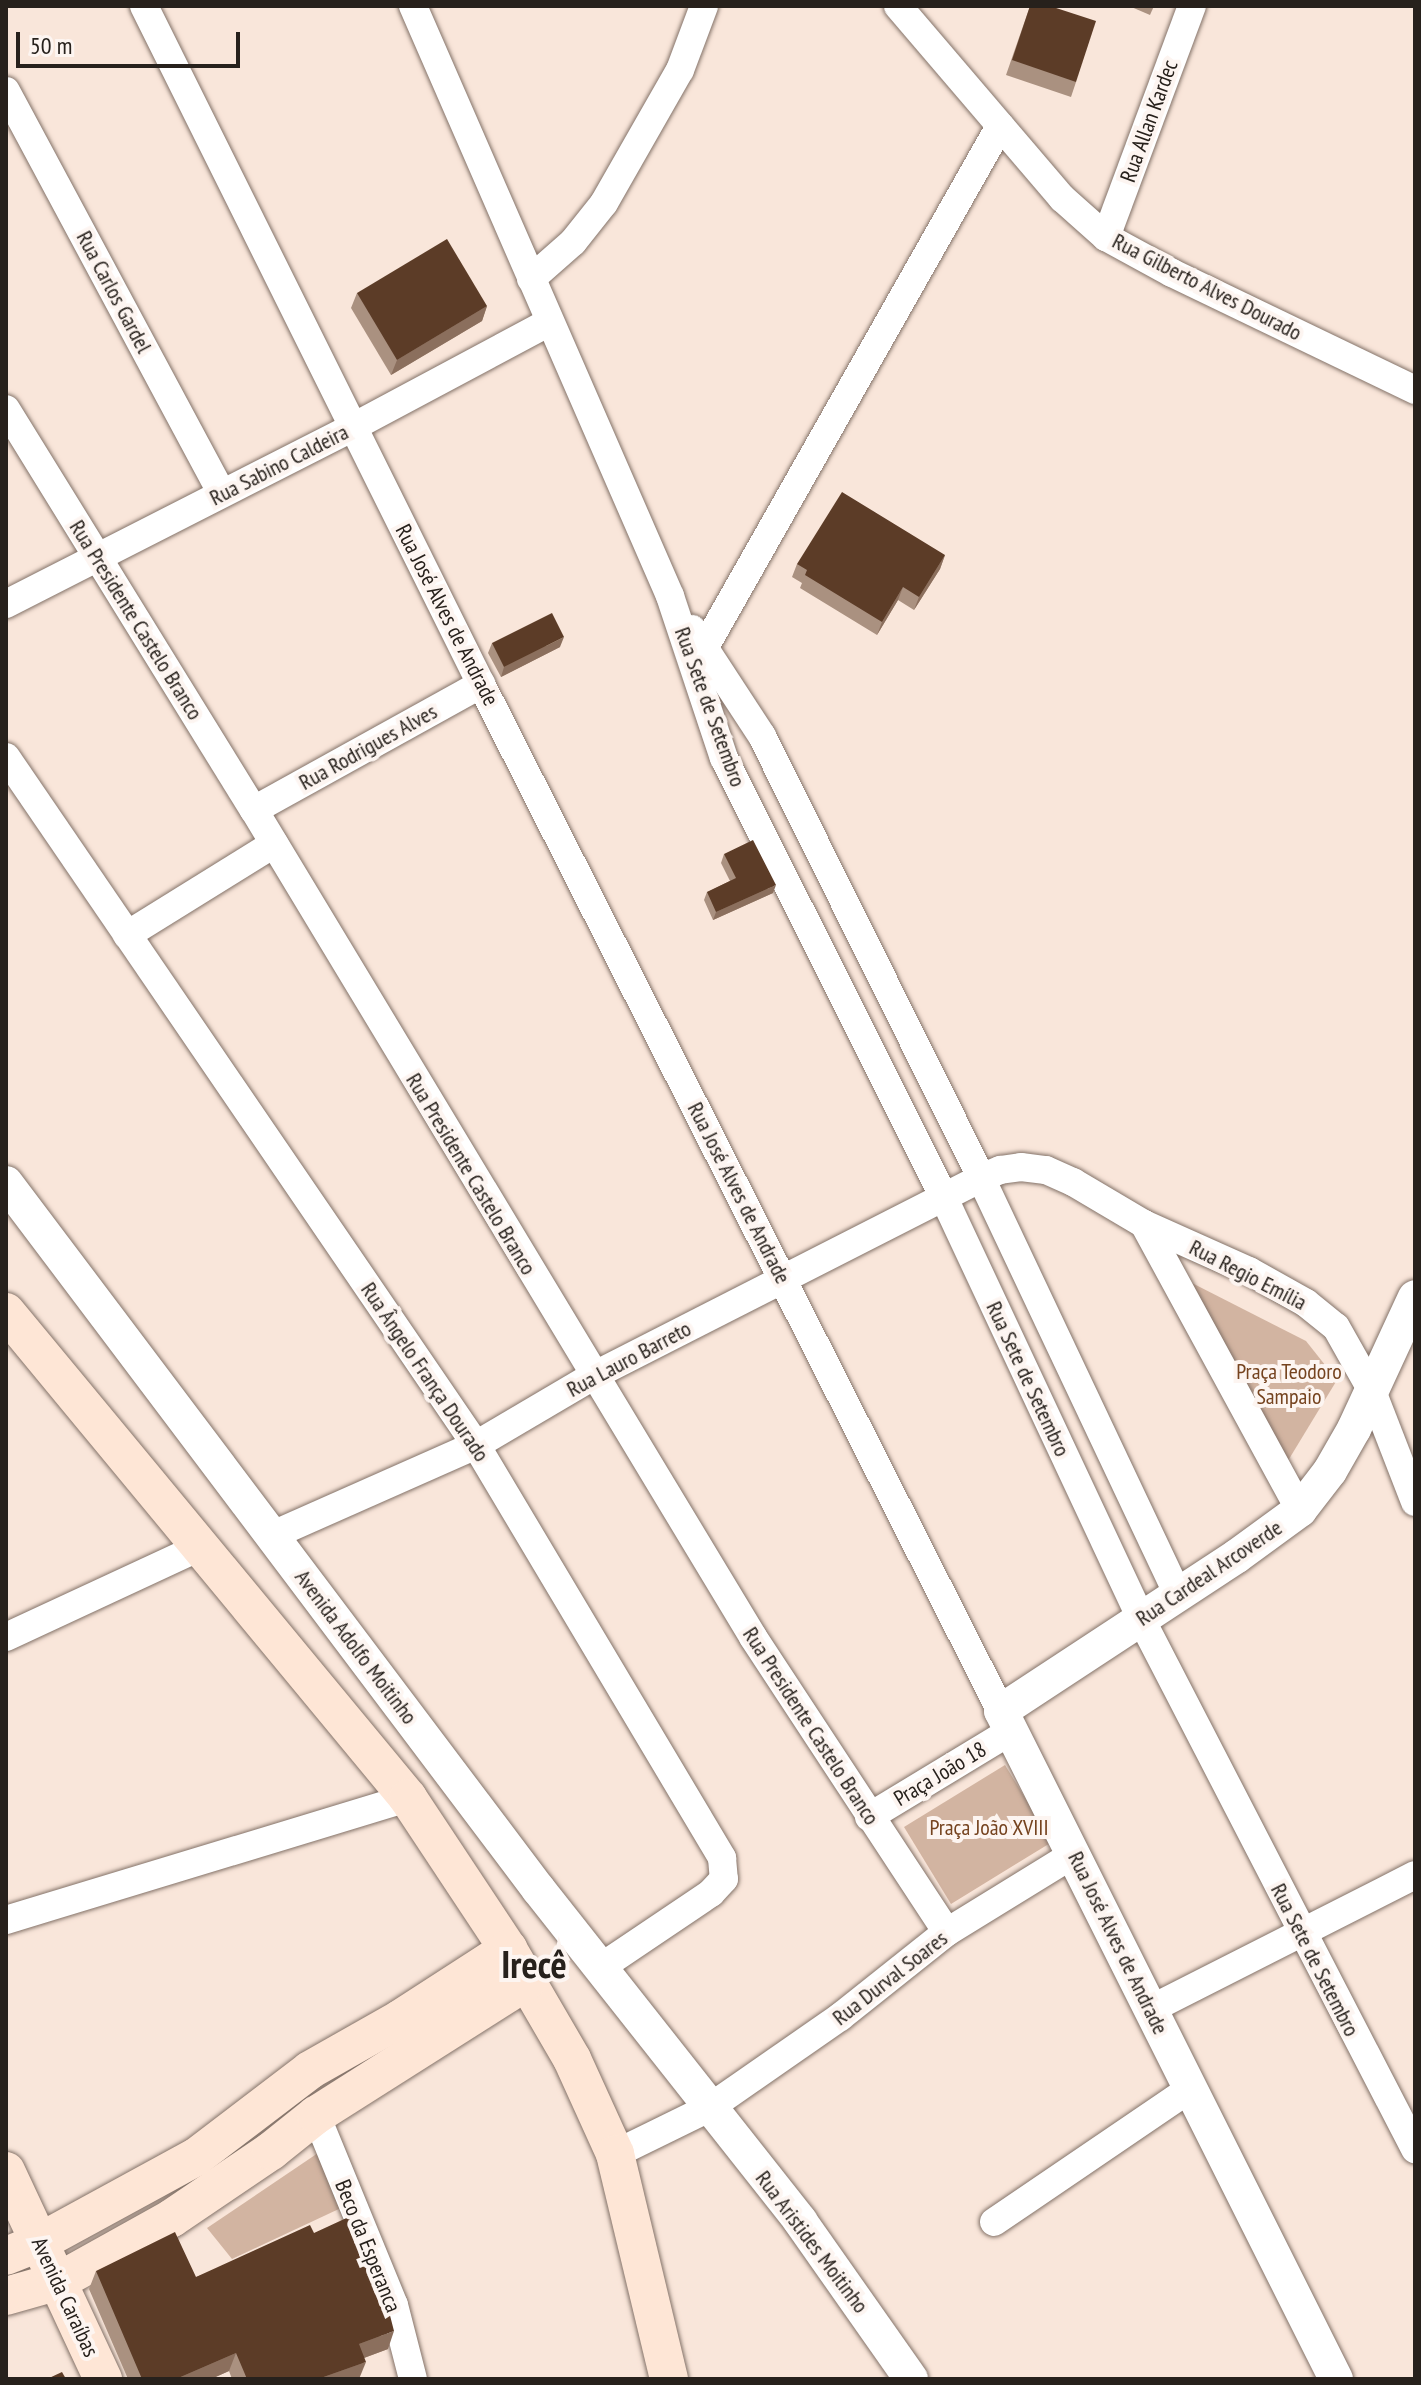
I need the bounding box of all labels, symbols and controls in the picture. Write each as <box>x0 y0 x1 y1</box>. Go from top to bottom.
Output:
scale bar <box>20 16 244 66</box>
text: 50 m <box>30 30 72 61</box>
street label: Rua Allan Kardec <box>1115 56 1183 186</box>
street label: Rua Carlos Gardel <box>71 227 157 357</box>
street label: Rua Gilberto Alves Dourado <box>1108 228 1306 346</box>
street label: Rua Sabino Caldeira <box>205 419 353 511</box>
street label: Rua Presidente Castelo Branco <box>64 515 208 725</box>
street label: Rua José Alves de Andrade <box>390 519 504 711</box>
street label: Rua Sete de Setembro <box>669 624 751 790</box>
street label: Rua Rodrigues Alves <box>294 698 442 796</box>
street label: Rua Presidente Castelo Branco <box>400 1069 542 1279</box>
street label: Rua José Alves de Andrade <box>682 1097 796 1289</box>
street label: Rua Regio Emília <box>1185 1234 1311 1316</box>
street label: Rua Ângelo França Dourado <box>355 1277 495 1467</box>
street label: Rua Sete de Setembro <box>981 1297 1075 1461</box>
street label: Rua Lauro Barreto <box>562 1315 696 1403</box>
park label: Praça Teodoro Sampaio <box>1236 1358 1342 1410</box>
street label: Rua Cardeal Arcoverde <box>1131 1514 1287 1632</box>
street label: Avenida Adolfo Moitinho <box>289 1564 423 1730</box>
street label: Rua Presidente Castelo Branco <box>737 1622 885 1830</box>
street label: Praça João 18 <box>889 1736 991 1812</box>
park label: Praça João XVIII <box>929 1815 1049 1841</box>
street label: Rua José Alves de Andrade <box>1062 1847 1174 2039</box>
street label: Rua Sete de Setembro <box>1265 1879 1365 2041</box>
street label: Rua Durval Soares <box>827 1925 953 2031</box>
district label: Irecê <box>501 1941 567 1987</box>
street label: Rua Aristides Moitinho <box>750 2165 874 2319</box>
street label: Beco da Esperanca <box>329 2176 407 2316</box>
street label: Avenida Caraíbas <box>26 2233 104 2361</box>

